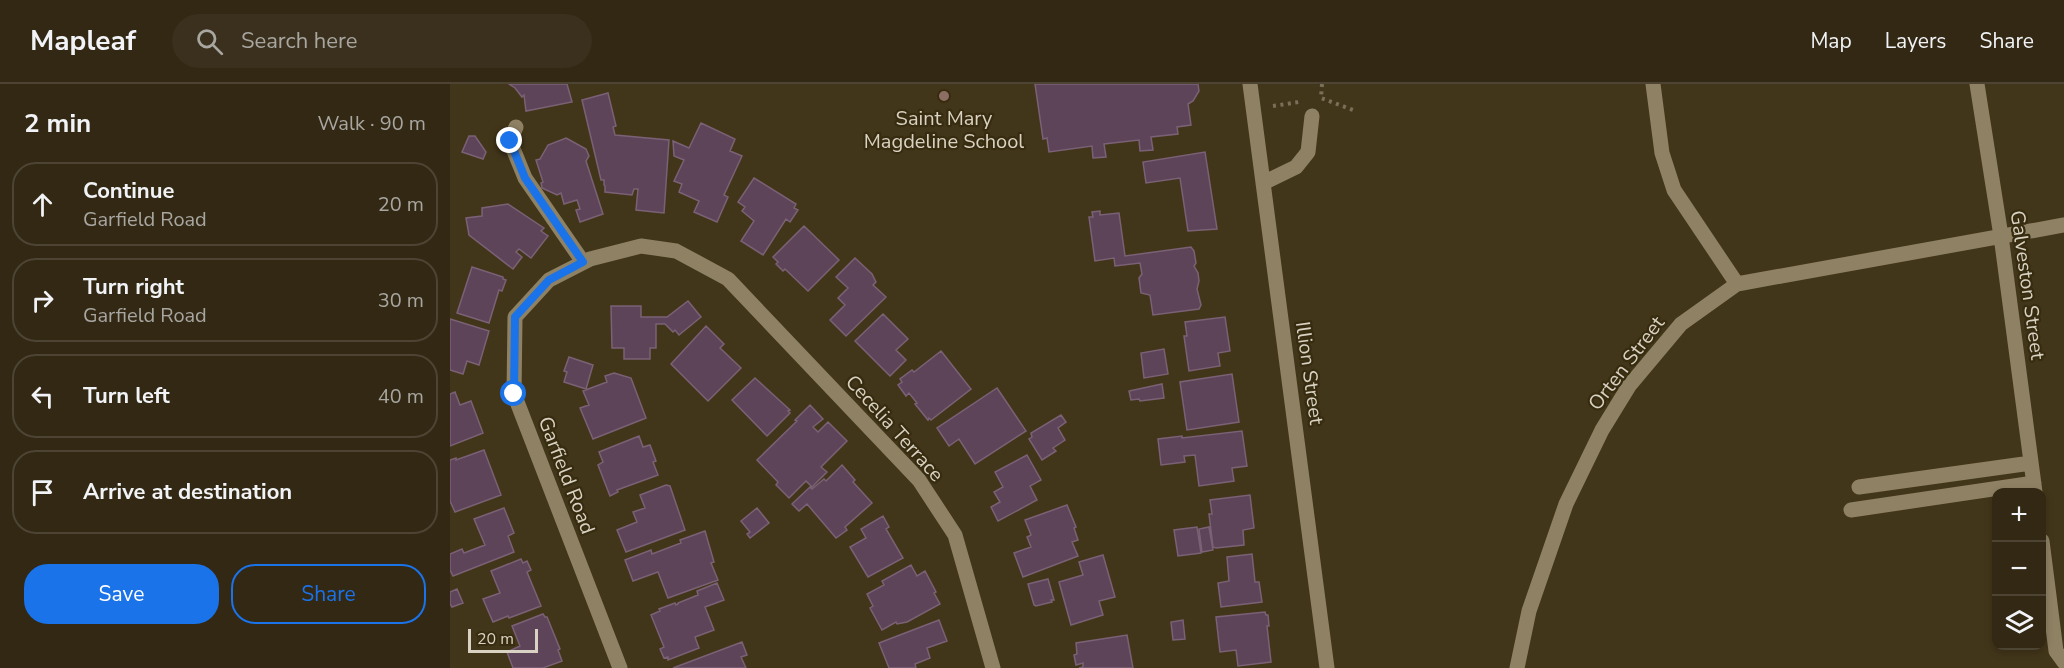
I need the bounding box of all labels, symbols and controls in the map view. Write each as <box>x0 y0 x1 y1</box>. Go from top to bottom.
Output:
search box <box>172 14 592 68</box>
text: Mapleaf <box>30 22 136 60</box>
icon: search <box>193 25 226 58</box>
text: Search here <box>241 26 358 56</box>
text: Map <box>1810 27 1852 55</box>
text: Layers <box>1885 27 1946 55</box>
text: Share <box>1979 27 2034 55</box>
marker: Saint Mary Magdeline School <box>937 89 951 103</box>
place label: Saint Mary Magdeline School <box>864 105 1024 155</box>
text: 2 min <box>24 106 91 141</box>
text: Walk · 90 m <box>318 110 426 137</box>
route end <box>496 127 522 153</box>
text: Continue <box>83 176 174 206</box>
icon: ahead <box>26 188 59 221</box>
text: 20 m <box>378 191 424 218</box>
text: Garfield Road <box>83 206 207 233</box>
street label: Galveston Street <box>2004 209 2051 362</box>
text: Turn right <box>83 272 184 302</box>
icon: right <box>26 284 59 317</box>
text: 30 m <box>378 287 424 314</box>
text: Garfield Road <box>83 302 207 329</box>
street label: Orten Street <box>1582 310 1671 416</box>
street label: Illion Street <box>1289 320 1330 427</box>
street label: Cecelia Terrace <box>839 369 950 488</box>
icon: left <box>26 380 59 413</box>
route start <box>500 380 526 406</box>
text: Turn left <box>83 381 170 411</box>
text: 40 m <box>378 383 424 410</box>
street label: Garfield Road <box>532 413 601 538</box>
icon: arrive <box>26 476 59 509</box>
text: Arrive at destination <box>83 477 292 507</box>
map controls <box>1992 488 2046 650</box>
button: + <box>1992 488 2046 542</box>
button: − <box>1992 542 2046 596</box>
button: Save <box>24 564 219 624</box>
button: Share <box>231 564 426 624</box>
button: layers <box>1992 596 2046 650</box>
scale bar <box>468 626 538 654</box>
text: 20 m <box>477 628 514 650</box>

